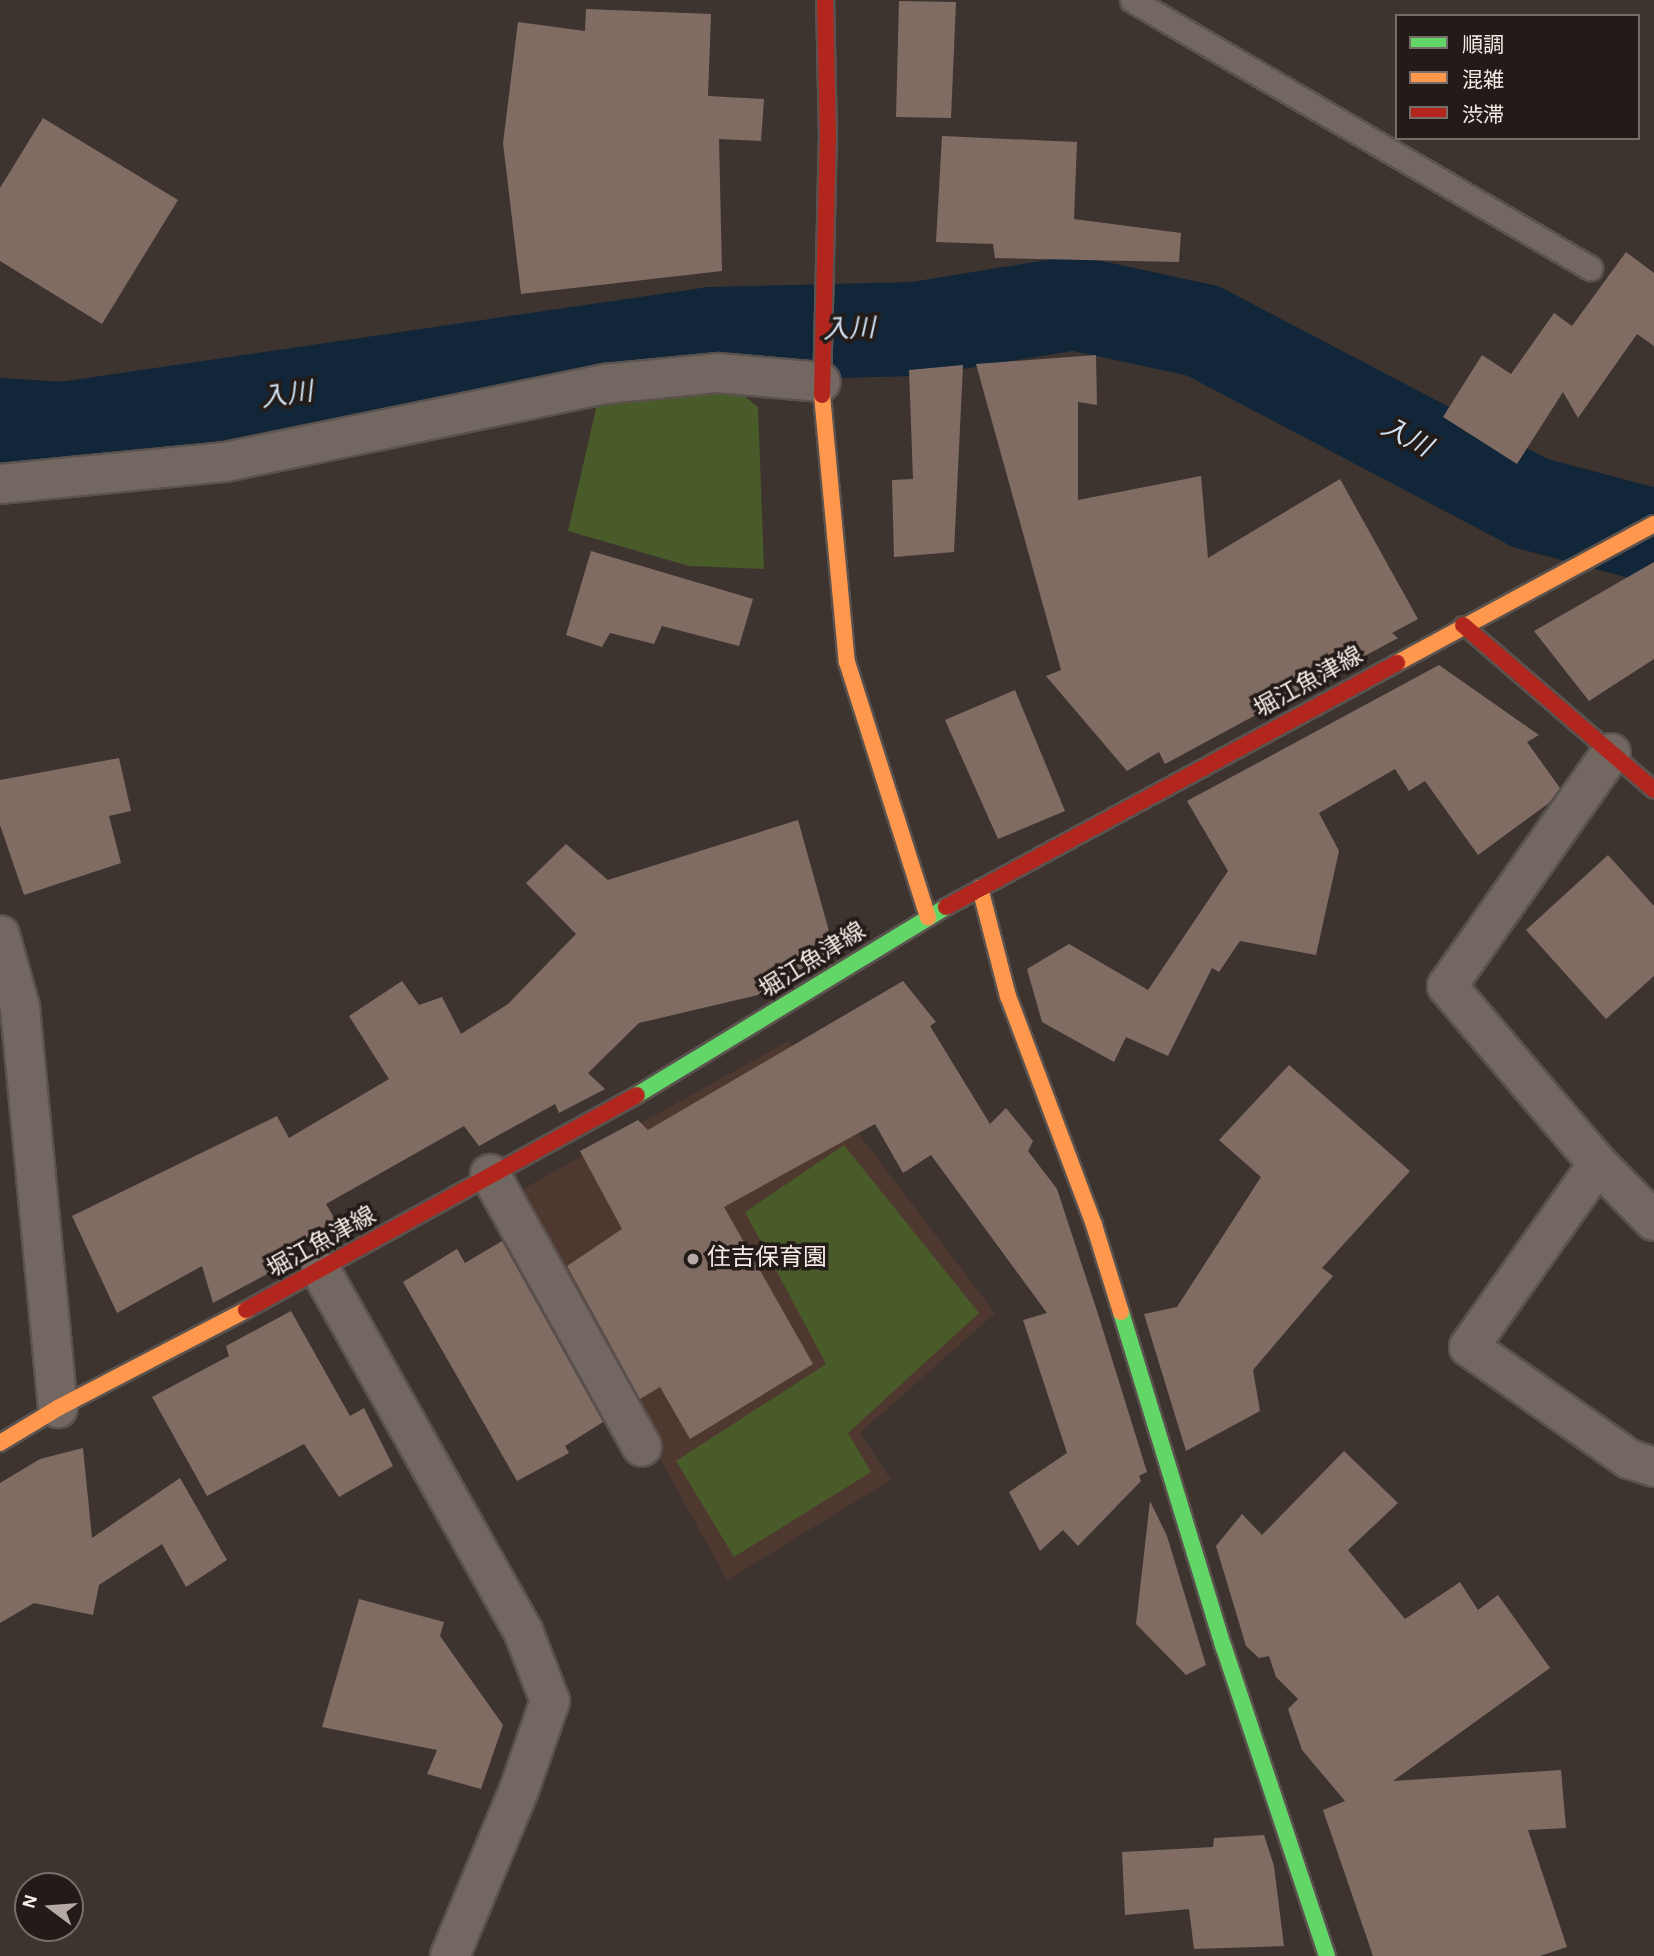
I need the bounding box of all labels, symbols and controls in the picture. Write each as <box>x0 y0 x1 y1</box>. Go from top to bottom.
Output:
legend <box>1395 14 1640 140</box>
text: 順調 <box>1462 35 1504 56</box>
text: 混雑 <box>1462 70 1504 91</box>
text: 渋滞 <box>1462 105 1504 126</box>
water label: 入川 <box>822 314 876 346</box>
water label: 入川 <box>259 377 315 415</box>
water label: 入川 <box>1376 412 1436 464</box>
street label: 堀江魚津線 <box>1250 641 1368 725</box>
street label: 堀江魚津線 <box>754 917 872 1005</box>
street label: 堀江魚津線 <box>263 1201 381 1285</box>
place label: 住吉保育園 <box>707 1245 827 1273</box>
marker: 住吉保育園 <box>685 1251 701 1267</box>
north arrow <box>14 1872 84 1942</box>
text: N <box>19 1893 41 1911</box>

